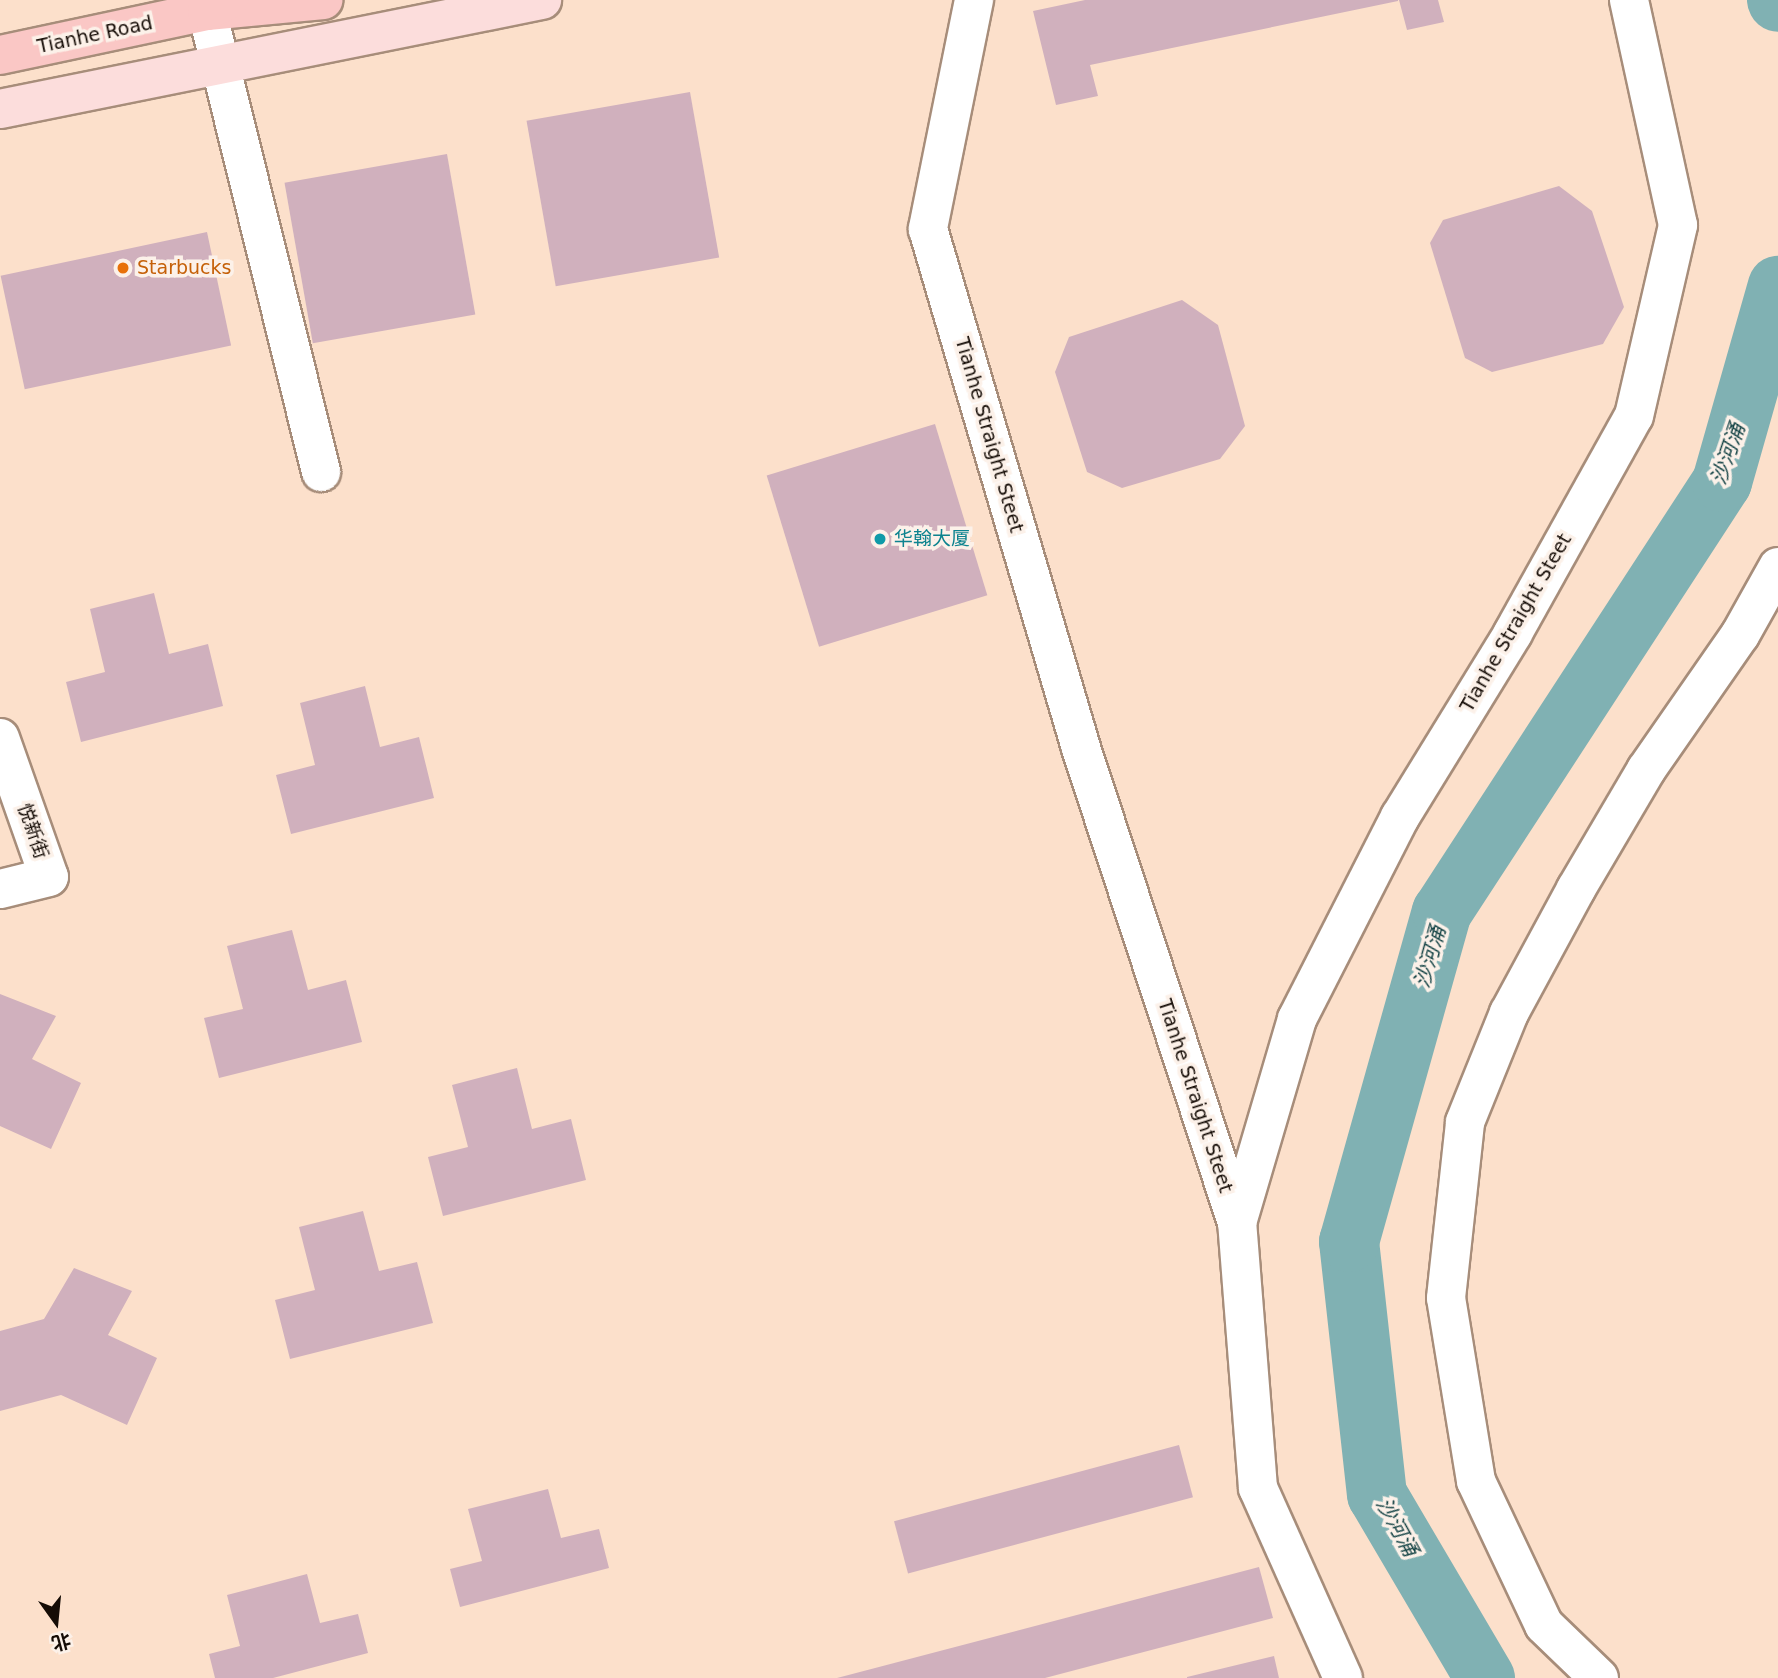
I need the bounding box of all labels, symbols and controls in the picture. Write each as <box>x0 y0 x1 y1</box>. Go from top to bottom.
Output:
street label: Tianhe Road <box>35 12 155 58</box>
place label: Starbucks <box>137 257 231 279</box>
marker: Starbucks <box>115 260 131 276</box>
street label: Tianhe Straight Steet <box>950 335 1028 535</box>
water label: 沙河涌 <box>1706 420 1750 488</box>
place label: 华翰大厦 <box>894 528 970 550</box>
street label: Tianhe Straight Steet <box>1456 530 1576 716</box>
marker: 华翰大厦 <box>872 531 888 547</box>
street label: 悦新街 <box>13 800 53 862</box>
water label: 沙河涌 <box>1409 923 1451 991</box>
street label: Tianhe Straight Steet <box>1153 996 1237 1196</box>
water label: 沙河涌 <box>1371 1493 1423 1561</box>
north arrow <box>21 1587 91 1657</box>
text: 北 <box>49 1629 73 1655</box>

